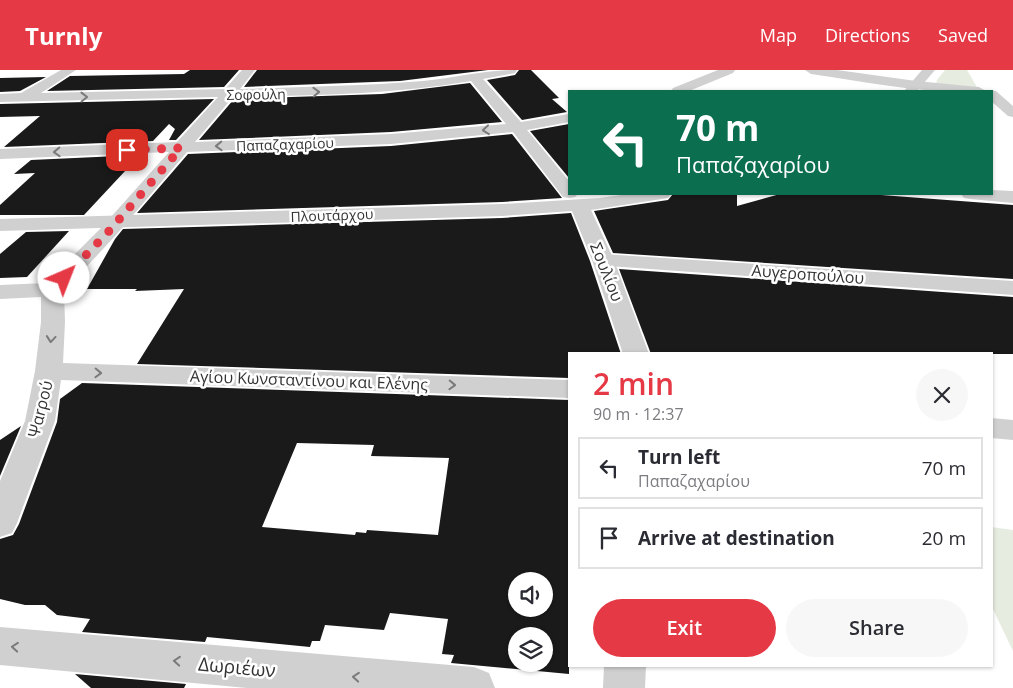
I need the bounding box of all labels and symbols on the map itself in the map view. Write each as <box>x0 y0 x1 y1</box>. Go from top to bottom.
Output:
street label: Σοφούλη <box>226 84 286 104</box>
one-way arrow <box>312 87 320 97</box>
one-way arrow <box>80 92 88 102</box>
one-way arrow <box>482 124 490 135</box>
pin <box>106 129 148 171</box>
street label: Παπαζαχαρίου <box>236 133 334 155</box>
one-way arrow <box>215 141 222 151</box>
one-way arrow <box>52 147 60 157</box>
street label: Πλουτάρχου <box>290 204 374 226</box>
street label: Σουλίου <box>585 239 629 305</box>
position arrow <box>37 251 89 303</box>
street label: Αυγεροπούλου <box>751 259 865 289</box>
one-way arrow <box>46 335 57 343</box>
street label: Αγίου Κωνσταντίνου και Ελένης <box>190 365 429 395</box>
one-way arrow <box>94 368 102 378</box>
street label: Ψαrρού <box>22 378 58 440</box>
one-way arrow <box>449 380 457 390</box>
one-way arrow <box>11 642 19 653</box>
street label: Δωριέων <box>197 651 277 683</box>
one-way arrow <box>172 656 180 667</box>
one-way arrow <box>352 672 360 683</box>

